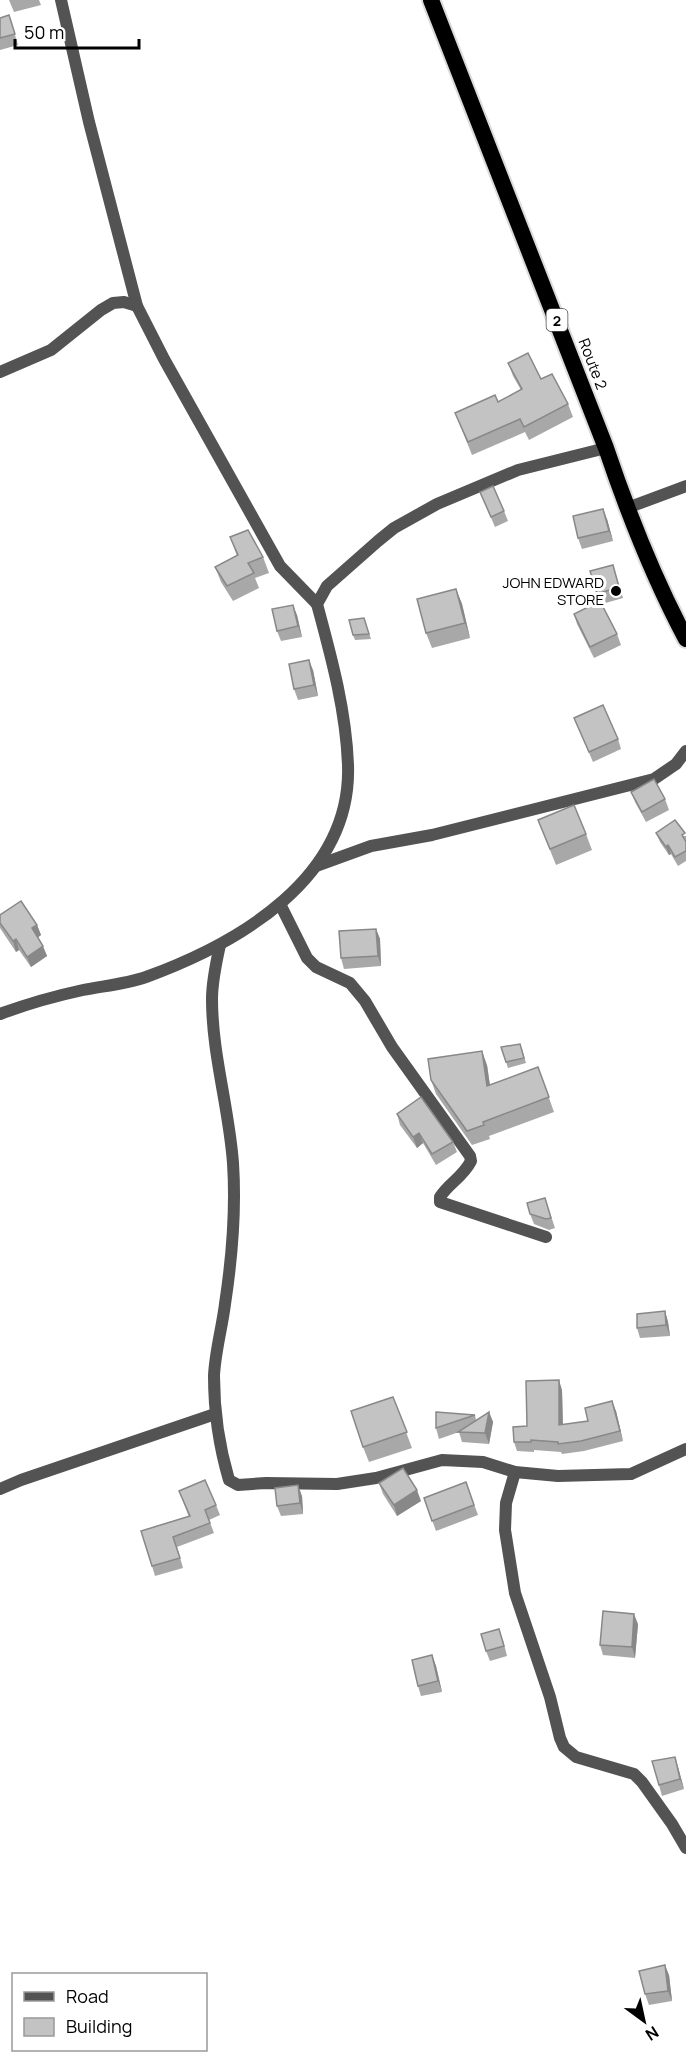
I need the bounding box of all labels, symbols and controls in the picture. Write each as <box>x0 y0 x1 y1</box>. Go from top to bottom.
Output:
scale bar <box>15 12 140 50</box>
text: 50 m <box>24 20 64 44</box>
road number: 2 <box>546 309 568 331</box>
street label: Route 2 <box>574 335 612 393</box>
place label: JOHN EDWARD STORE <box>502 572 604 610</box>
marker: JOHN EDWARD STORE <box>609 584 623 598</box>
legend <box>12 1973 207 2051</box>
text: Road <box>66 1984 109 2008</box>
north arrow <box>614 1991 674 2051</box>
text: Building <box>66 2014 132 2038</box>
text: N <box>641 2021 663 2046</box>

